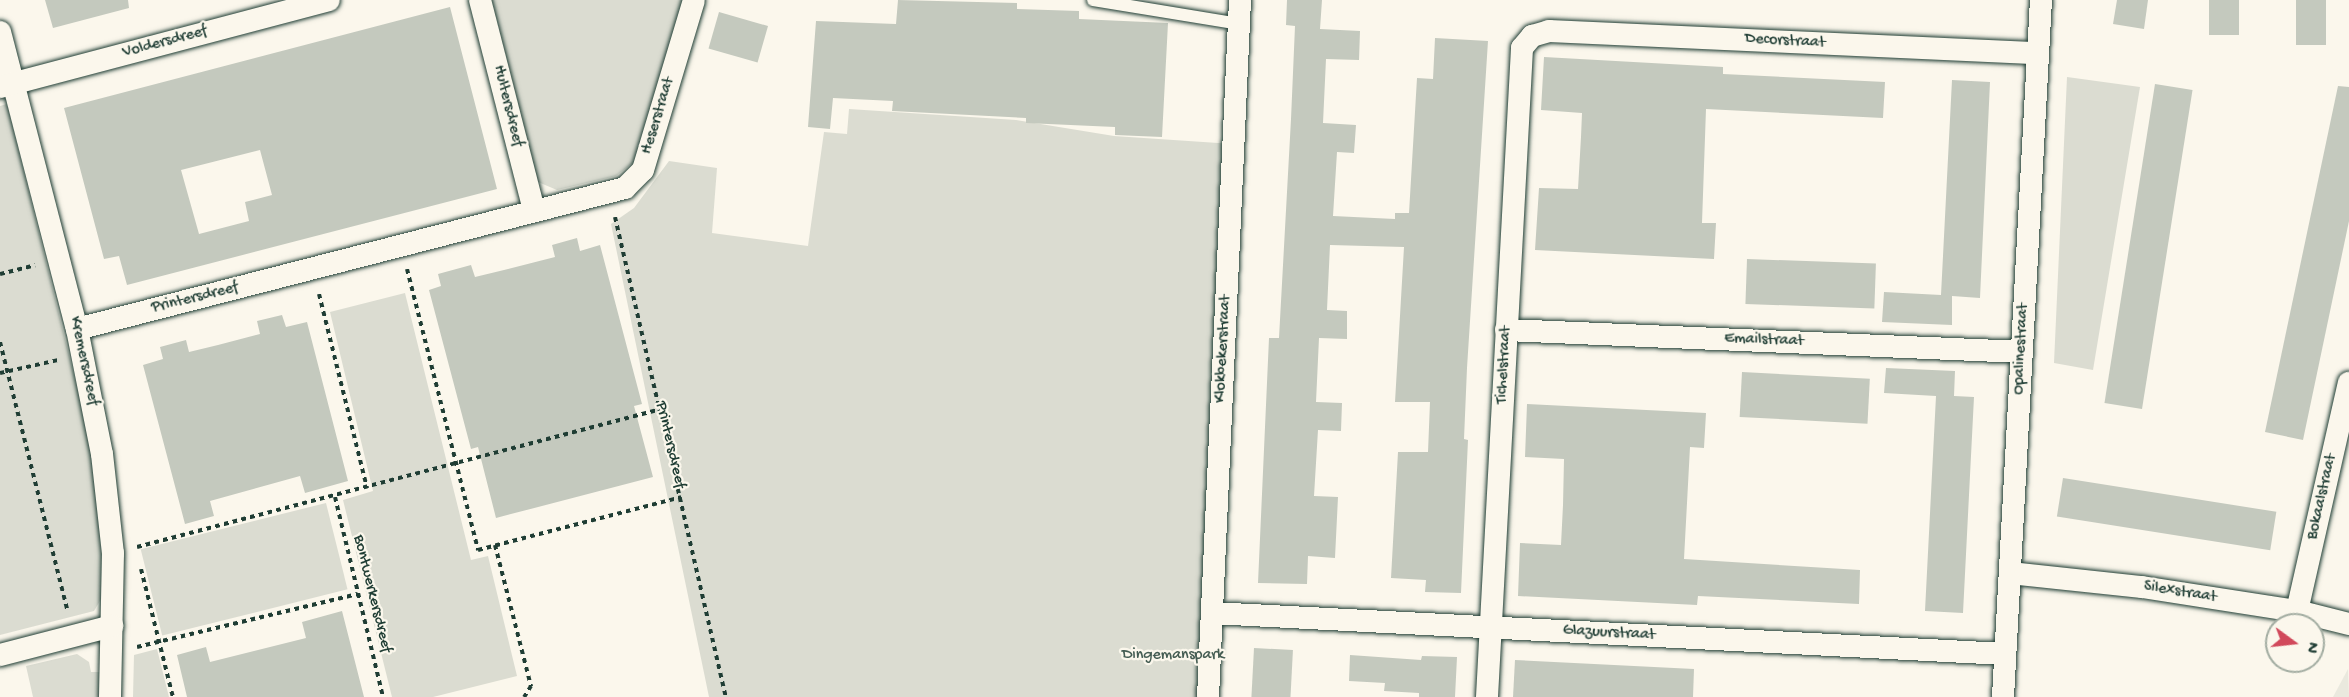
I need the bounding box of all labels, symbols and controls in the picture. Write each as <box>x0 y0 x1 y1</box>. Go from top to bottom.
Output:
street label: Voldersdreef <box>121 23 209 63</box>
street label: Decorstraat <box>1744 30 1826 54</box>
street label: Hultersdreef <box>488 63 526 149</box>
street label: Heserstraat <box>638 75 680 157</box>
street label: Printersdreef <box>150 279 240 319</box>
street label: Klokbekerstraat <box>1212 295 1236 403</box>
street label: Opalinestraat <box>2010 303 2034 395</box>
street label: Kremersdreef <box>64 315 102 407</box>
street label: Tichelstraat <box>1493 326 1517 404</box>
street label: Emailstraat <box>1724 330 1804 352</box>
street label: Printersdreef <box>650 400 688 490</box>
street label: Bokaalstraat <box>2304 452 2342 542</box>
street label: Bontwerkersdreef <box>347 533 395 655</box>
street label: Silexstraat <box>2142 578 2218 608</box>
north arrow <box>2265 613 2325 673</box>
street label: Glazuurstraat <box>1562 622 1656 646</box>
text: N <box>2300 640 2321 655</box>
park label: Dingemanspark <box>1122 646 1224 666</box>

